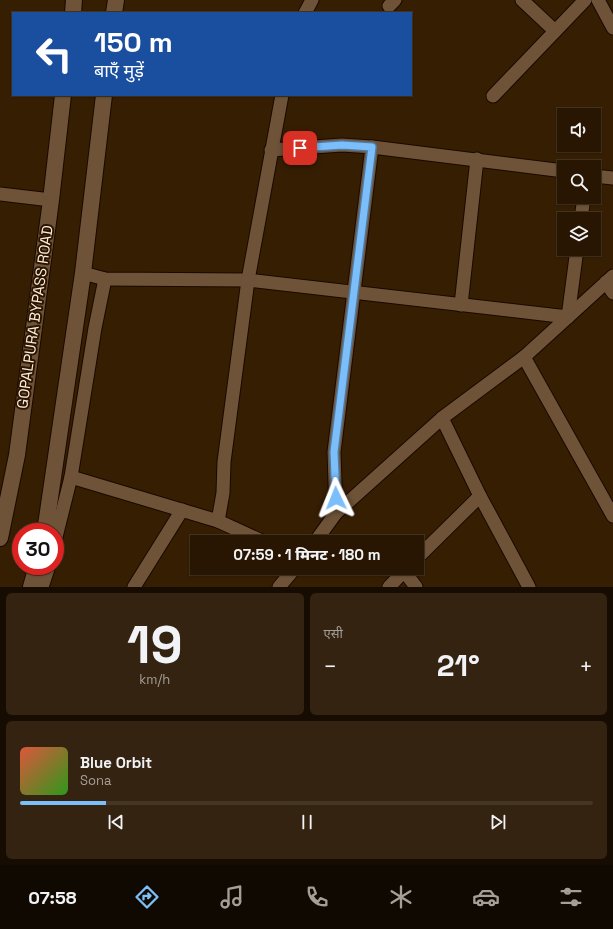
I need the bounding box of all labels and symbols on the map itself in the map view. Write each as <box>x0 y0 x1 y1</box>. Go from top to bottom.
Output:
pin <box>283 131 317 165</box>
street label: GOPALPURA BYPASS ROAD <box>12 224 57 410</box>
position arrow <box>315 477 357 519</box>
speed limit sign: 30 <box>12 523 64 575</box>

